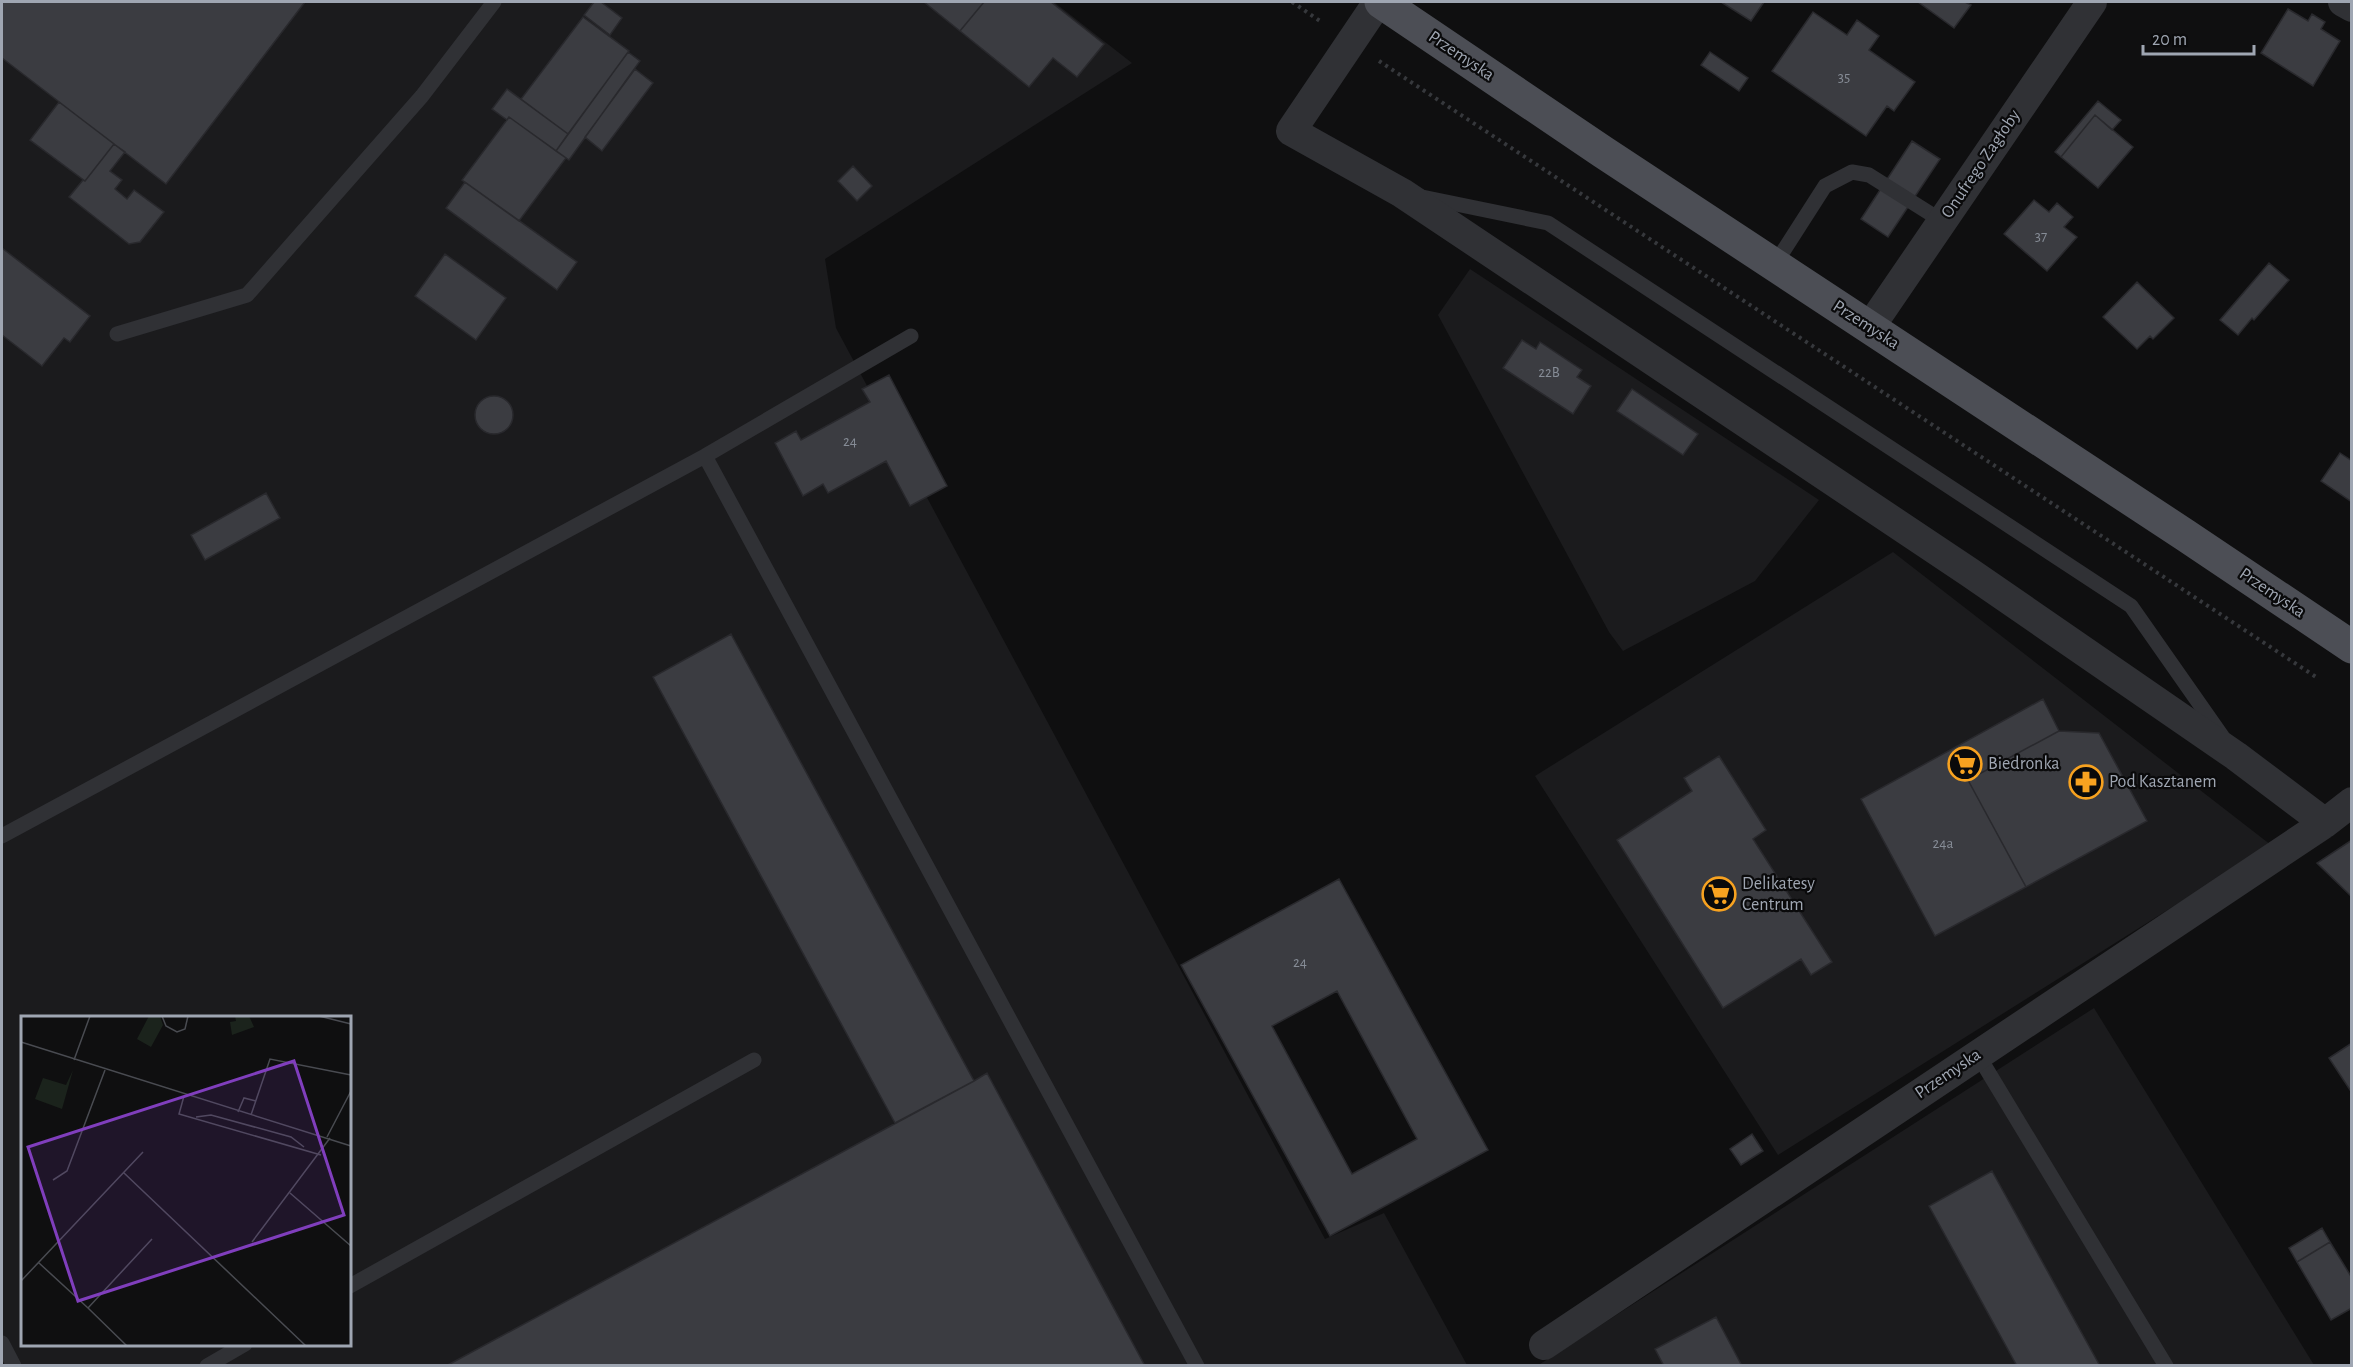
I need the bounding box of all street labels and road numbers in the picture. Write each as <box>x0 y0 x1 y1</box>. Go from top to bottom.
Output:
street label: Przemyska <box>1425 28 1497 84</box>
street label: Onufrego Zagłoby <box>1938 106 2024 221</box>
street label: Przemyska <box>1830 297 1902 353</box>
street label: Przemyska <box>2236 565 2308 621</box>
street label: Przemyska <box>1912 1046 1984 1102</box>

